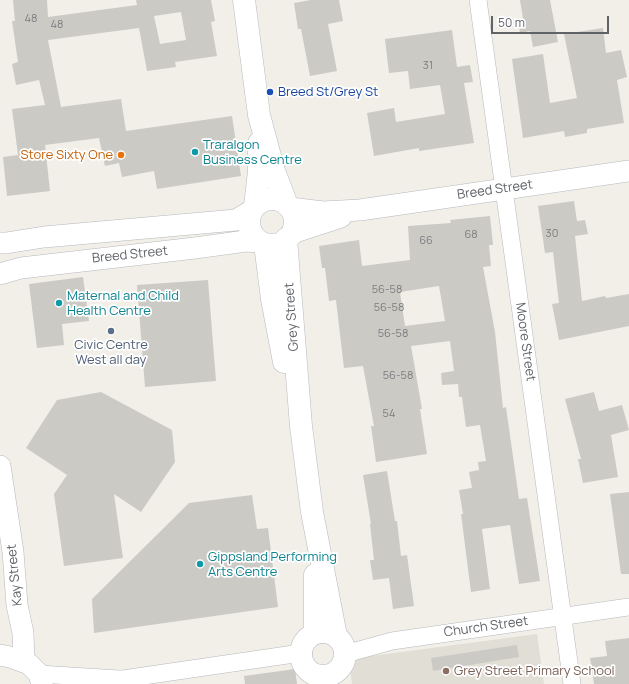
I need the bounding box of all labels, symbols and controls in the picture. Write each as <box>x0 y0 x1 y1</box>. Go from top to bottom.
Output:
scale bar <box>493 8 611 34</box>
house number: 48 <box>25 12 37 26</box>
text: 50 m <box>498 14 525 31</box>
house number: 48 <box>51 18 63 32</box>
house number: 31 <box>423 59 433 73</box>
place label: Breed St/Grey St <box>278 84 378 100</box>
marker: Breed St/Grey St <box>265 87 275 97</box>
place label: Traralgon Business Centre <box>203 137 302 168</box>
place label: Store Sixty One <box>21 147 113 163</box>
marker: Traralgon Business Centre <box>190 147 200 157</box>
marker: Store Sixty One <box>116 150 126 160</box>
street label: Breed Street <box>456 177 534 203</box>
house number: 30 <box>546 227 558 241</box>
house number: 68 <box>464 228 478 242</box>
house number: 66 <box>419 234 433 248</box>
street label: Breed Street <box>91 243 169 267</box>
street label: Grey Street <box>282 282 302 352</box>
house number: 56-58 <box>372 283 402 297</box>
place label: Maternal and Child Health Centre <box>67 288 179 319</box>
marker: Maternal and Child Health Centre <box>54 298 64 308</box>
house number: 56-58 <box>374 301 404 315</box>
street label: Moore Street <box>512 302 538 382</box>
marker: Civic Centre West all day <box>106 326 116 336</box>
house number: 56-58 <box>378 327 408 341</box>
place label: Civic Centre West all day <box>74 337 148 368</box>
house number: 56-58 <box>383 369 413 383</box>
house number: 54 <box>383 407 395 421</box>
street label: Kay Street <box>4 543 26 607</box>
place label: Gippsland Performing Arts Centre <box>208 549 337 580</box>
marker: Gippsland Performing Arts Centre <box>195 559 205 569</box>
street label: Church Street <box>443 613 529 641</box>
place label: Grey Street Primary School <box>454 663 615 679</box>
marker: Grey Street Primary School <box>441 666 451 676</box>

